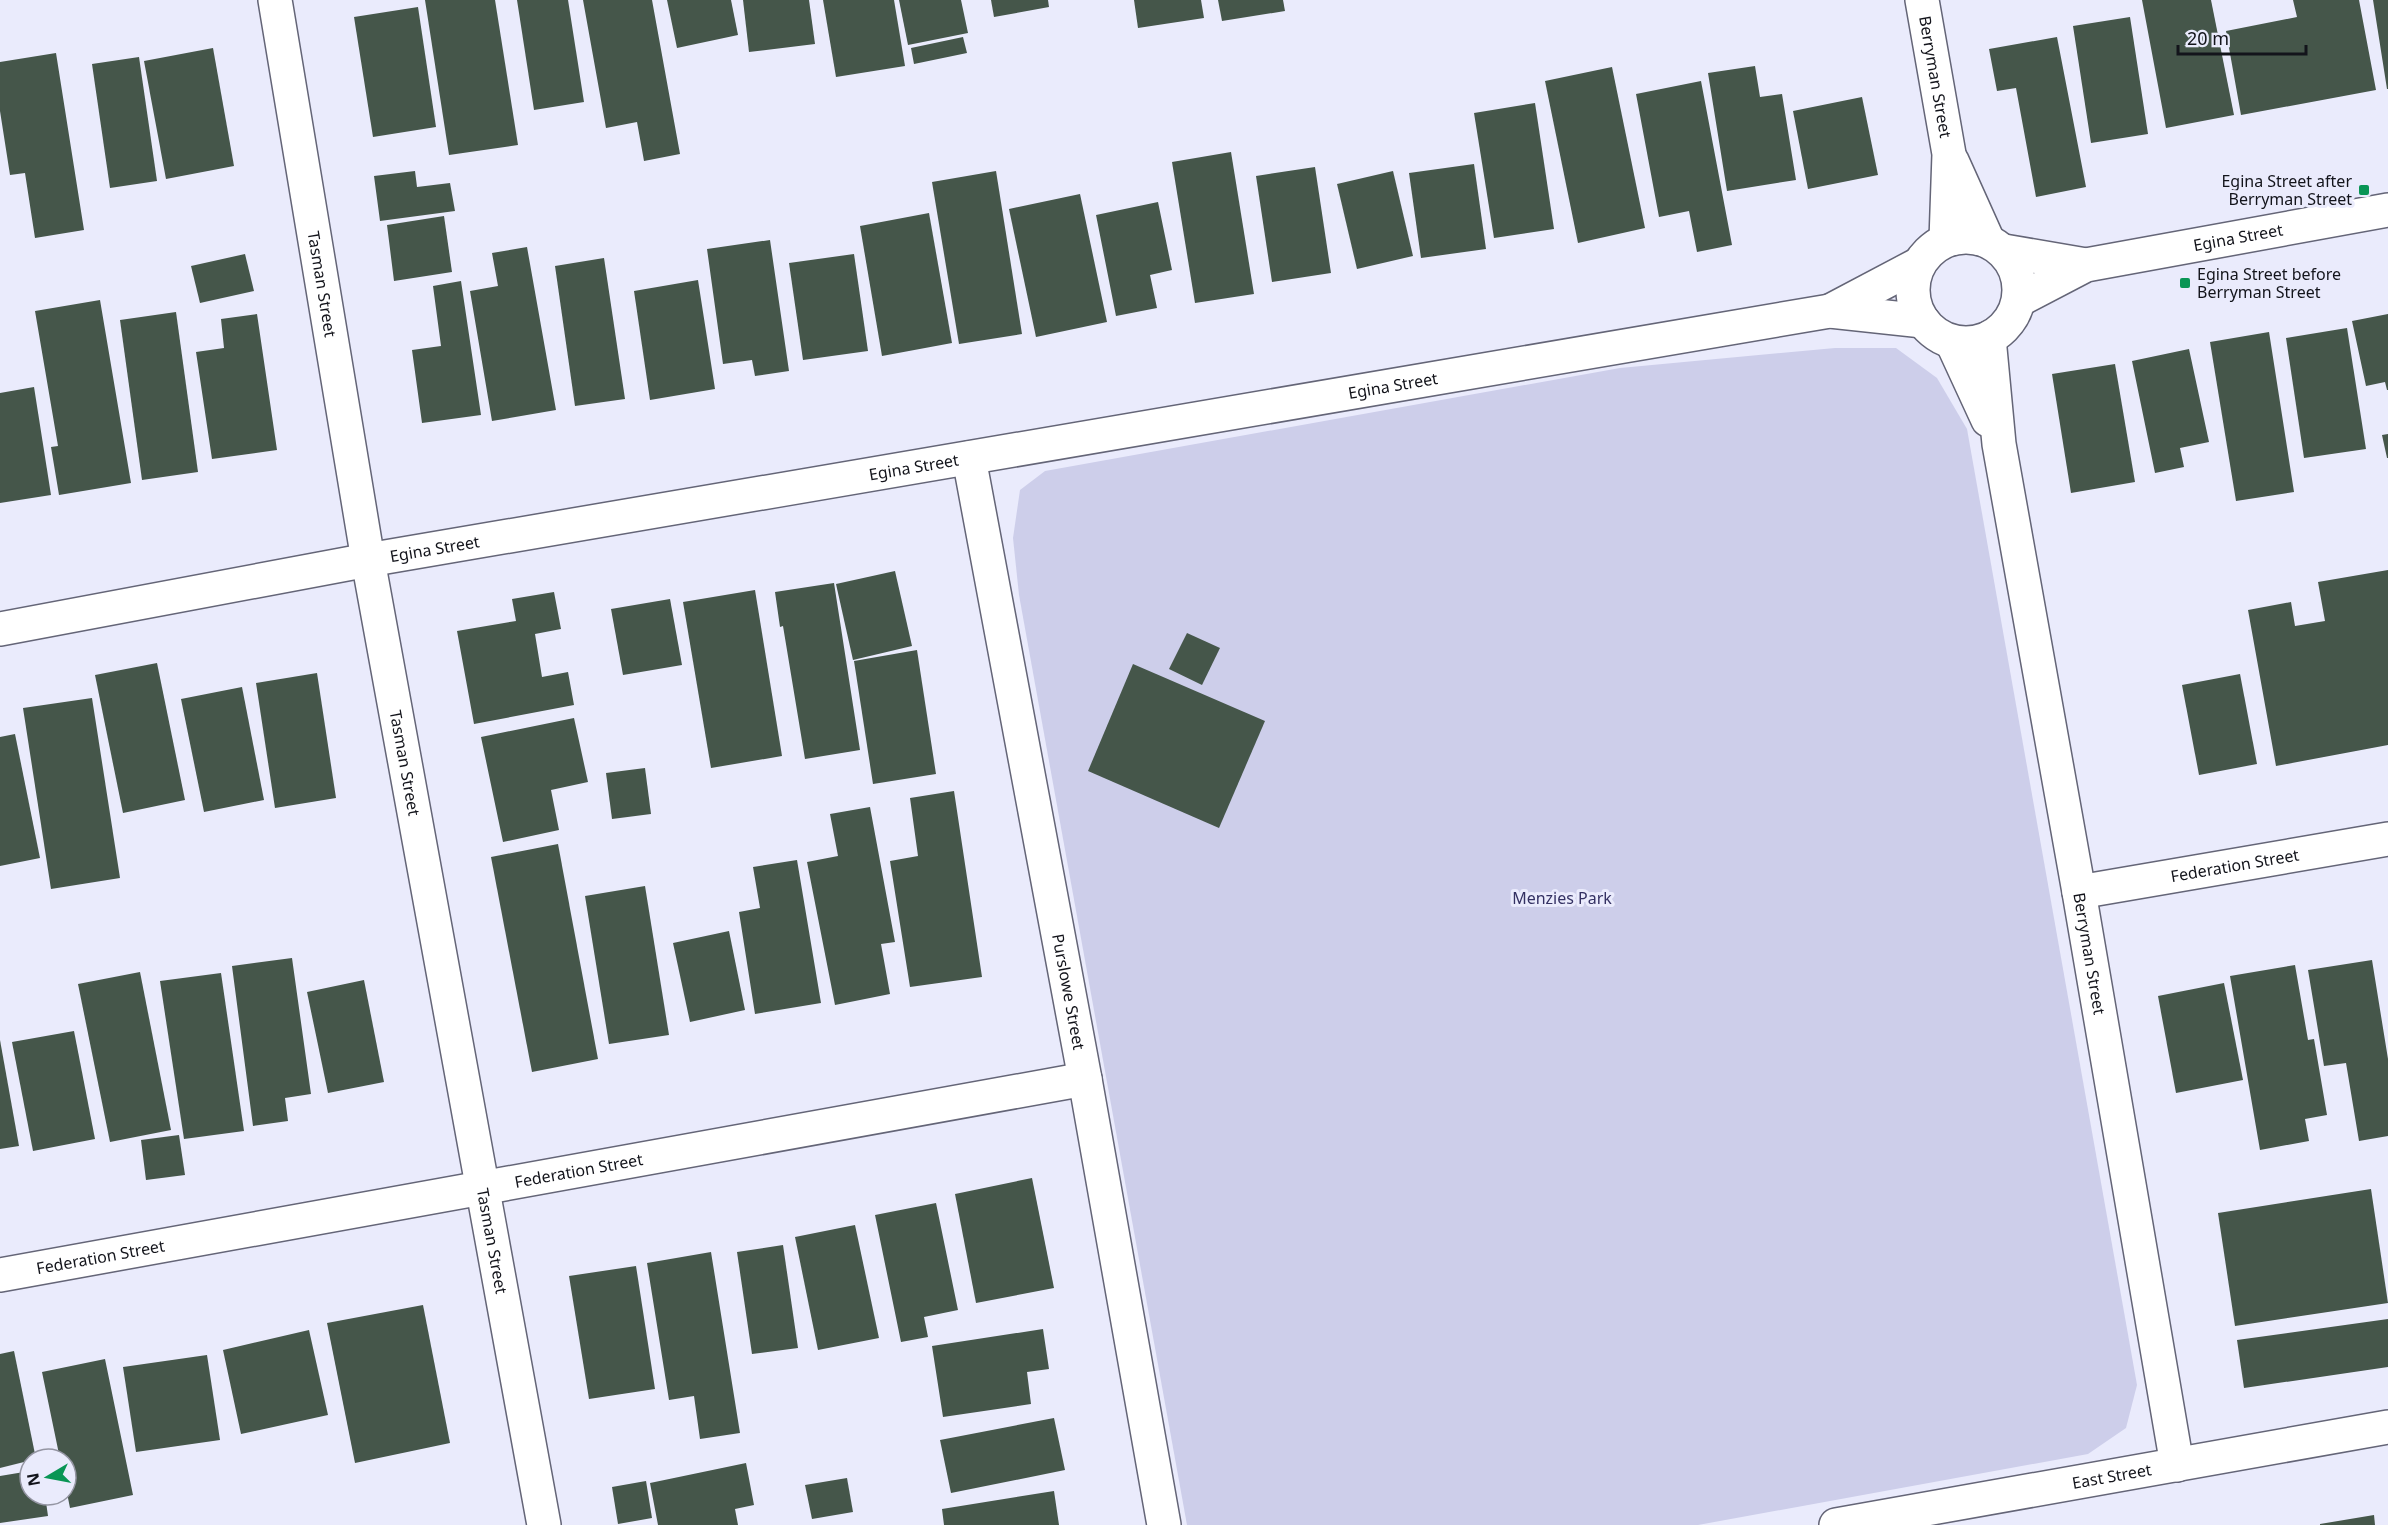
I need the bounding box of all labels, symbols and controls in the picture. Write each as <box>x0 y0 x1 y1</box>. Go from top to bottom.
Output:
street label: Berryman Street <box>1914 14 1957 140</box>
scale bar <box>2178 18 2306 56</box>
text: 20 m <box>2187 26 2229 50</box>
place label: Egina Street after Berryman Street <box>2221 170 2352 210</box>
marker: Egina Street after Berryman Street <box>2357 183 2371 197</box>
street label: Egina Street <box>2191 218 2285 256</box>
street label: Tasman Street <box>303 230 342 339</box>
place label: Egina Street before Berryman Street <box>2197 263 2341 303</box>
marker: Egina Street before Berryman Street <box>2178 276 2192 290</box>
street label: Egina Street <box>1346 367 1440 404</box>
street label: Egina Street <box>867 449 960 486</box>
street label: Egina Street <box>388 530 481 567</box>
street label: Tasman Street <box>385 708 425 818</box>
street label: Federation Street <box>2169 843 2301 887</box>
park label: Menzies Park <box>1512 887 1612 909</box>
street label: Berryman Street <box>2068 891 2111 1017</box>
street label: Purslowe Street <box>1047 932 1090 1052</box>
street label: Federation Street <box>513 1148 645 1193</box>
street label: Tasman Street <box>472 1186 513 1296</box>
street label: Federation Street <box>35 1234 166 1279</box>
north arrow <box>18 1447 78 1507</box>
street label: East Street <box>2070 1458 2153 1494</box>
text: N <box>21 1471 45 1488</box>

